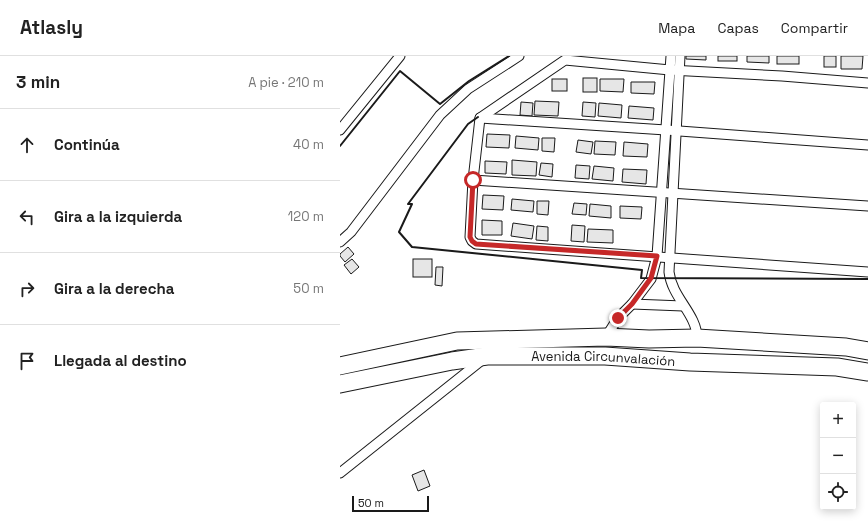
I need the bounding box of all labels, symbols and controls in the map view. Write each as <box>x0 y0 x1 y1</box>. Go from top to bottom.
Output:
text: Atlasly <box>20 15 83 40</box>
text: Mapa <box>658 19 695 37</box>
text: Capas <box>717 19 759 37</box>
text: Compartir <box>781 19 848 37</box>
text: 3 min <box>16 71 60 93</box>
text: A pie · 210 m <box>248 74 324 91</box>
icon: ahead <box>16 134 38 156</box>
text: Continúa <box>54 135 120 154</box>
text: 40 m <box>293 136 324 153</box>
route start <box>464 171 482 189</box>
icon: left <box>16 206 38 228</box>
text: Gira a la izquierda <box>54 207 182 226</box>
text: 120 m <box>288 208 324 225</box>
icon: right <box>16 278 38 300</box>
text: Gira a la derecha <box>54 279 174 298</box>
text: 50 m <box>293 280 324 297</box>
route end <box>609 309 627 327</box>
street label: Avenida Circunvalación <box>531 348 676 369</box>
icon: arrive <box>16 350 38 372</box>
text: Llegada al destino <box>54 351 187 370</box>
map controls <box>820 402 856 510</box>
button: + <box>820 402 856 438</box>
button: − <box>820 438 856 474</box>
button: locate <box>820 474 856 510</box>
scale bar <box>352 494 429 513</box>
text: 50 m <box>358 496 384 510</box>

